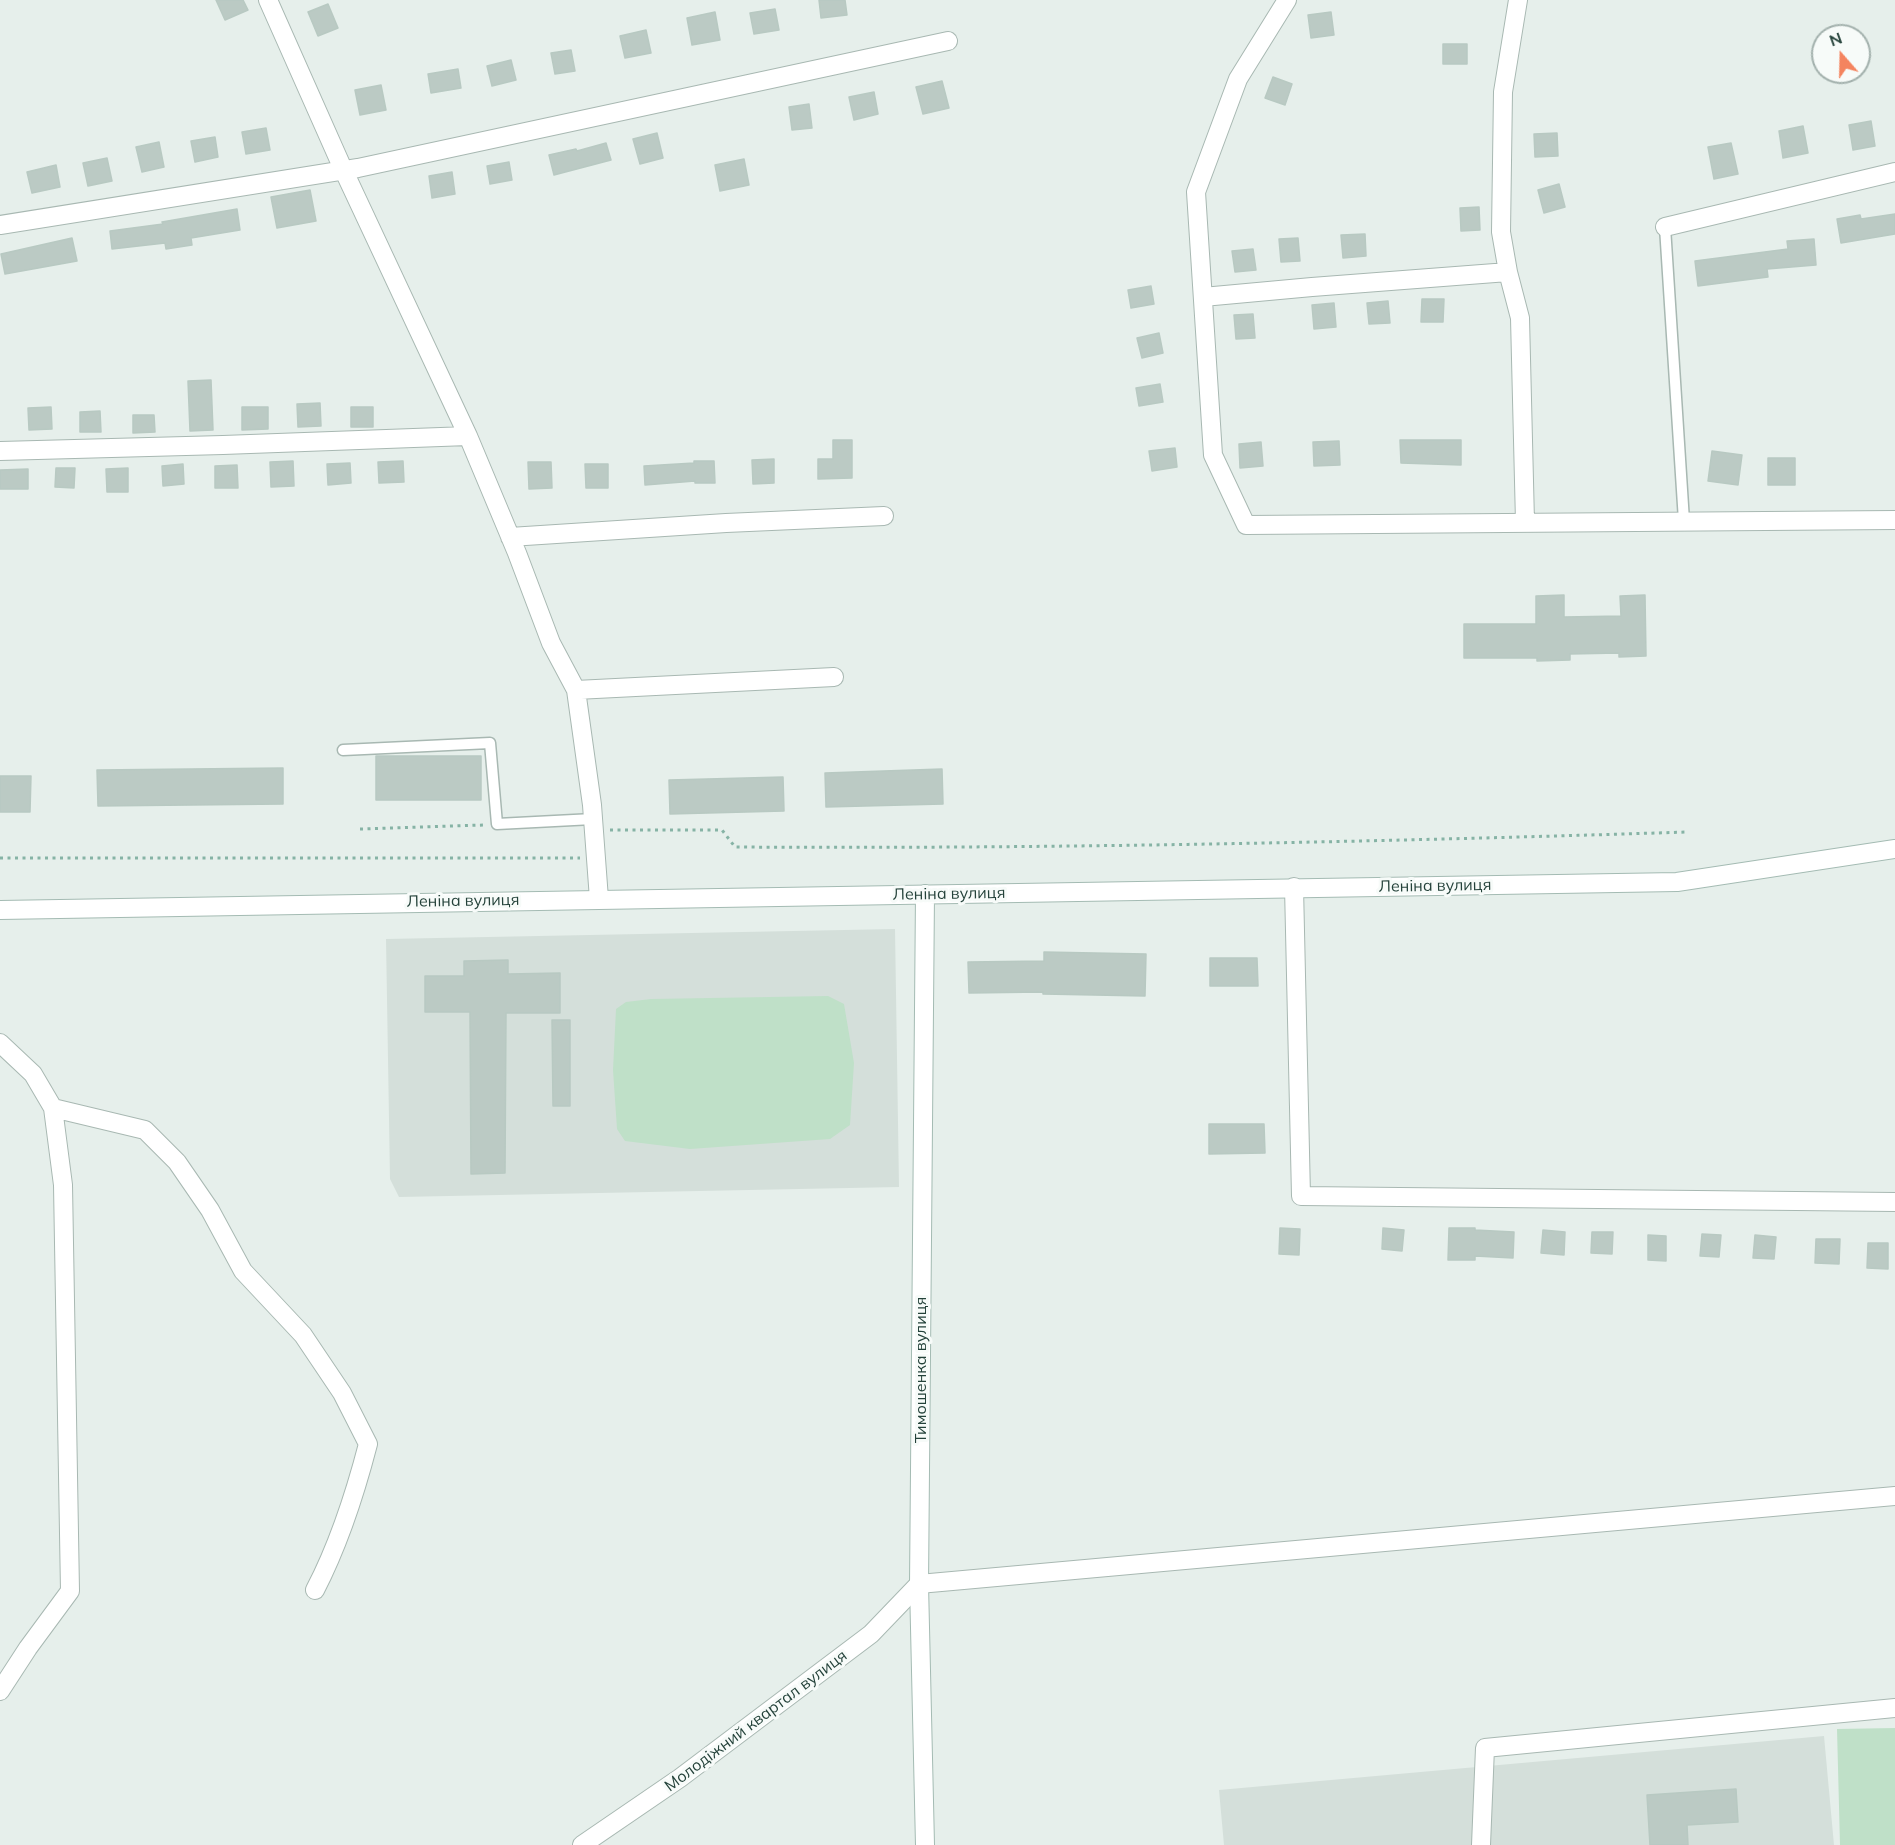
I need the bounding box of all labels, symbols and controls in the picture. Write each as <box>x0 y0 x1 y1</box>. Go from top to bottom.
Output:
north arrow <box>1811 24 1871 84</box>
text: N <box>1826 27 1845 50</box>
street label: Леніна вулиця <box>1379 875 1491 897</box>
street label: Леніна вулиця <box>893 883 1005 905</box>
street label: Леніна вулиця <box>407 890 519 912</box>
street label: Тимошенка вулиця <box>911 1297 931 1443</box>
street label: Молодіжний квартал вулиця <box>661 1646 851 1796</box>

